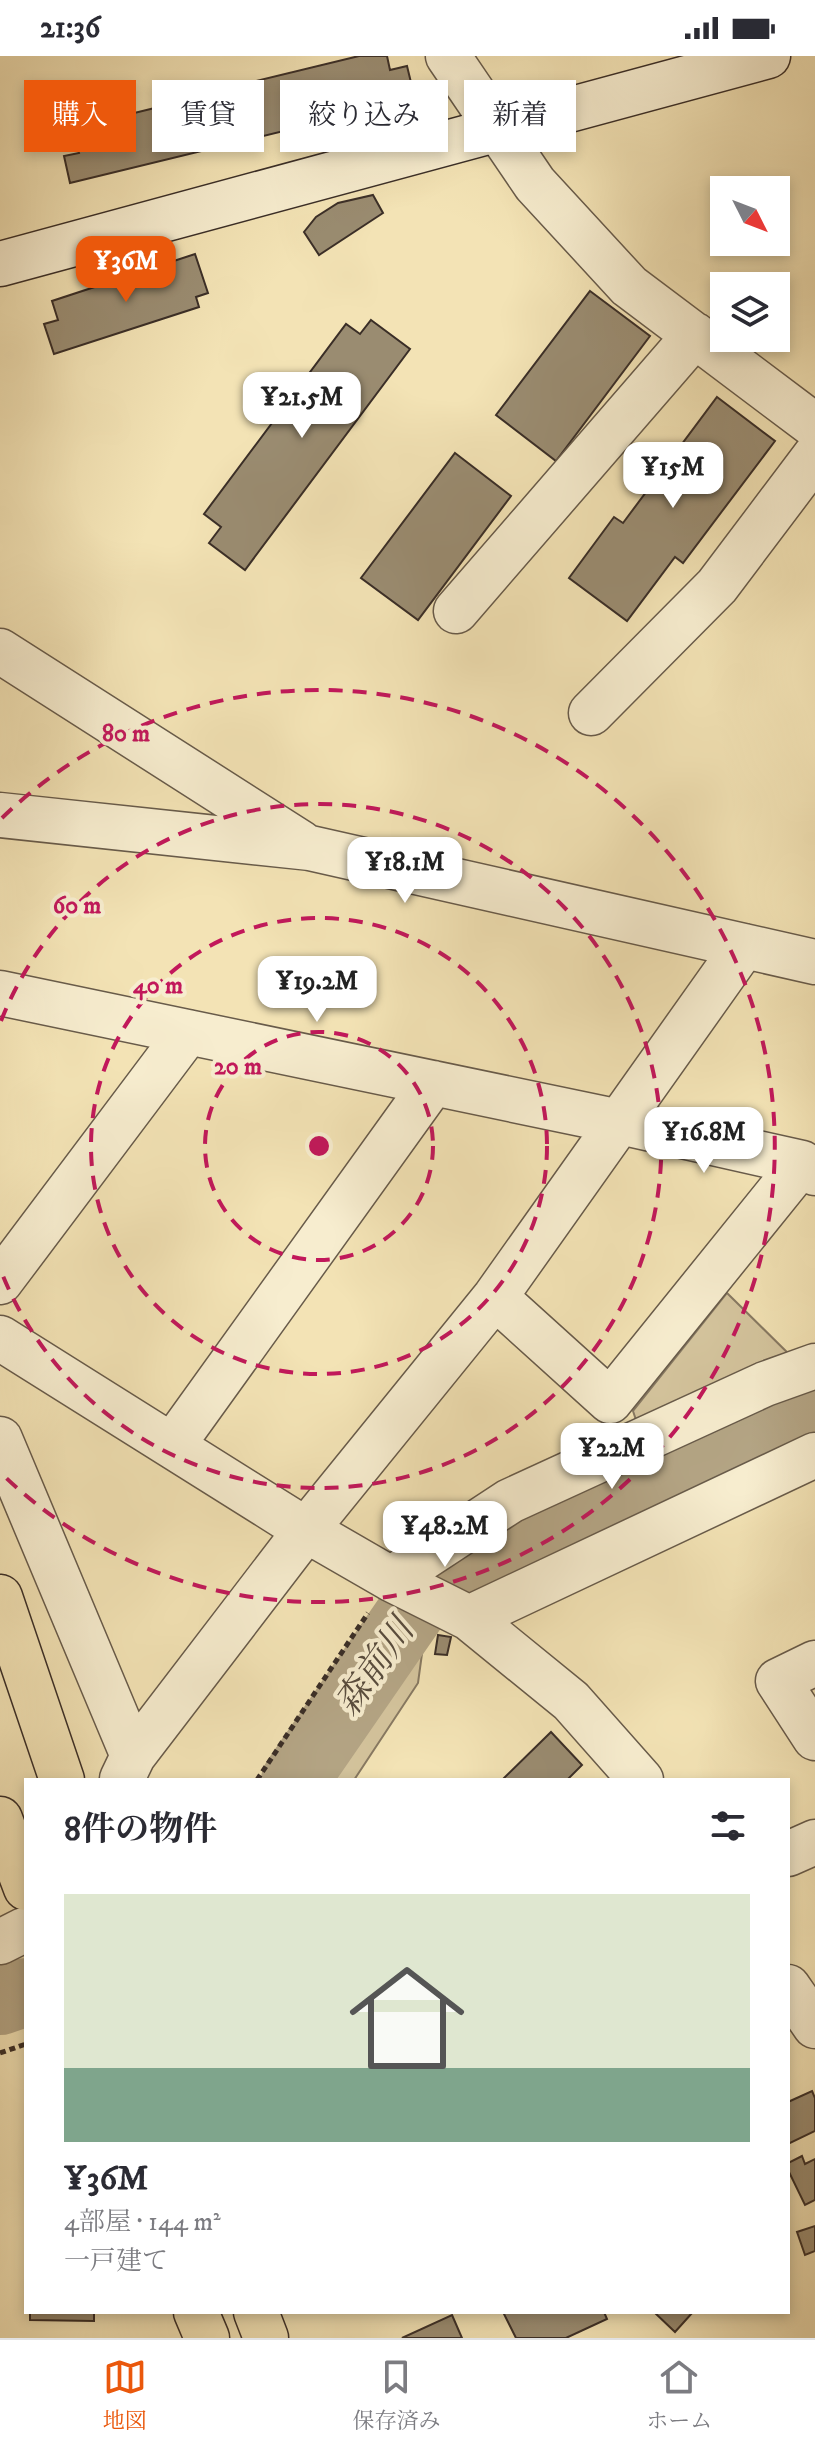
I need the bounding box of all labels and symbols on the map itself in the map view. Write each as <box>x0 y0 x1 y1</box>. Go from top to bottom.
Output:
north arrow <box>710 176 790 256</box>
pin: ¥36M <box>79 236 173 304</box>
pin: ¥21.5M <box>237 372 367 440</box>
pin: ¥15M <box>626 442 720 510</box>
text: 80 m <box>102 719 150 749</box>
pin: ¥18.1M <box>340 837 470 905</box>
text: 60 m <box>53 891 101 921</box>
pin: ¥19.2M <box>252 956 382 1024</box>
text: 40 m <box>133 971 183 1001</box>
text: 20 m <box>214 1052 262 1082</box>
pin: ¥16.8M <box>639 1107 769 1175</box>
centre of rings <box>305 1132 333 1160</box>
pin: ¥22M <box>565 1423 659 1491</box>
pin: ¥48.2M <box>380 1501 510 1569</box>
water label: 森前川 <box>326 1607 427 1725</box>

